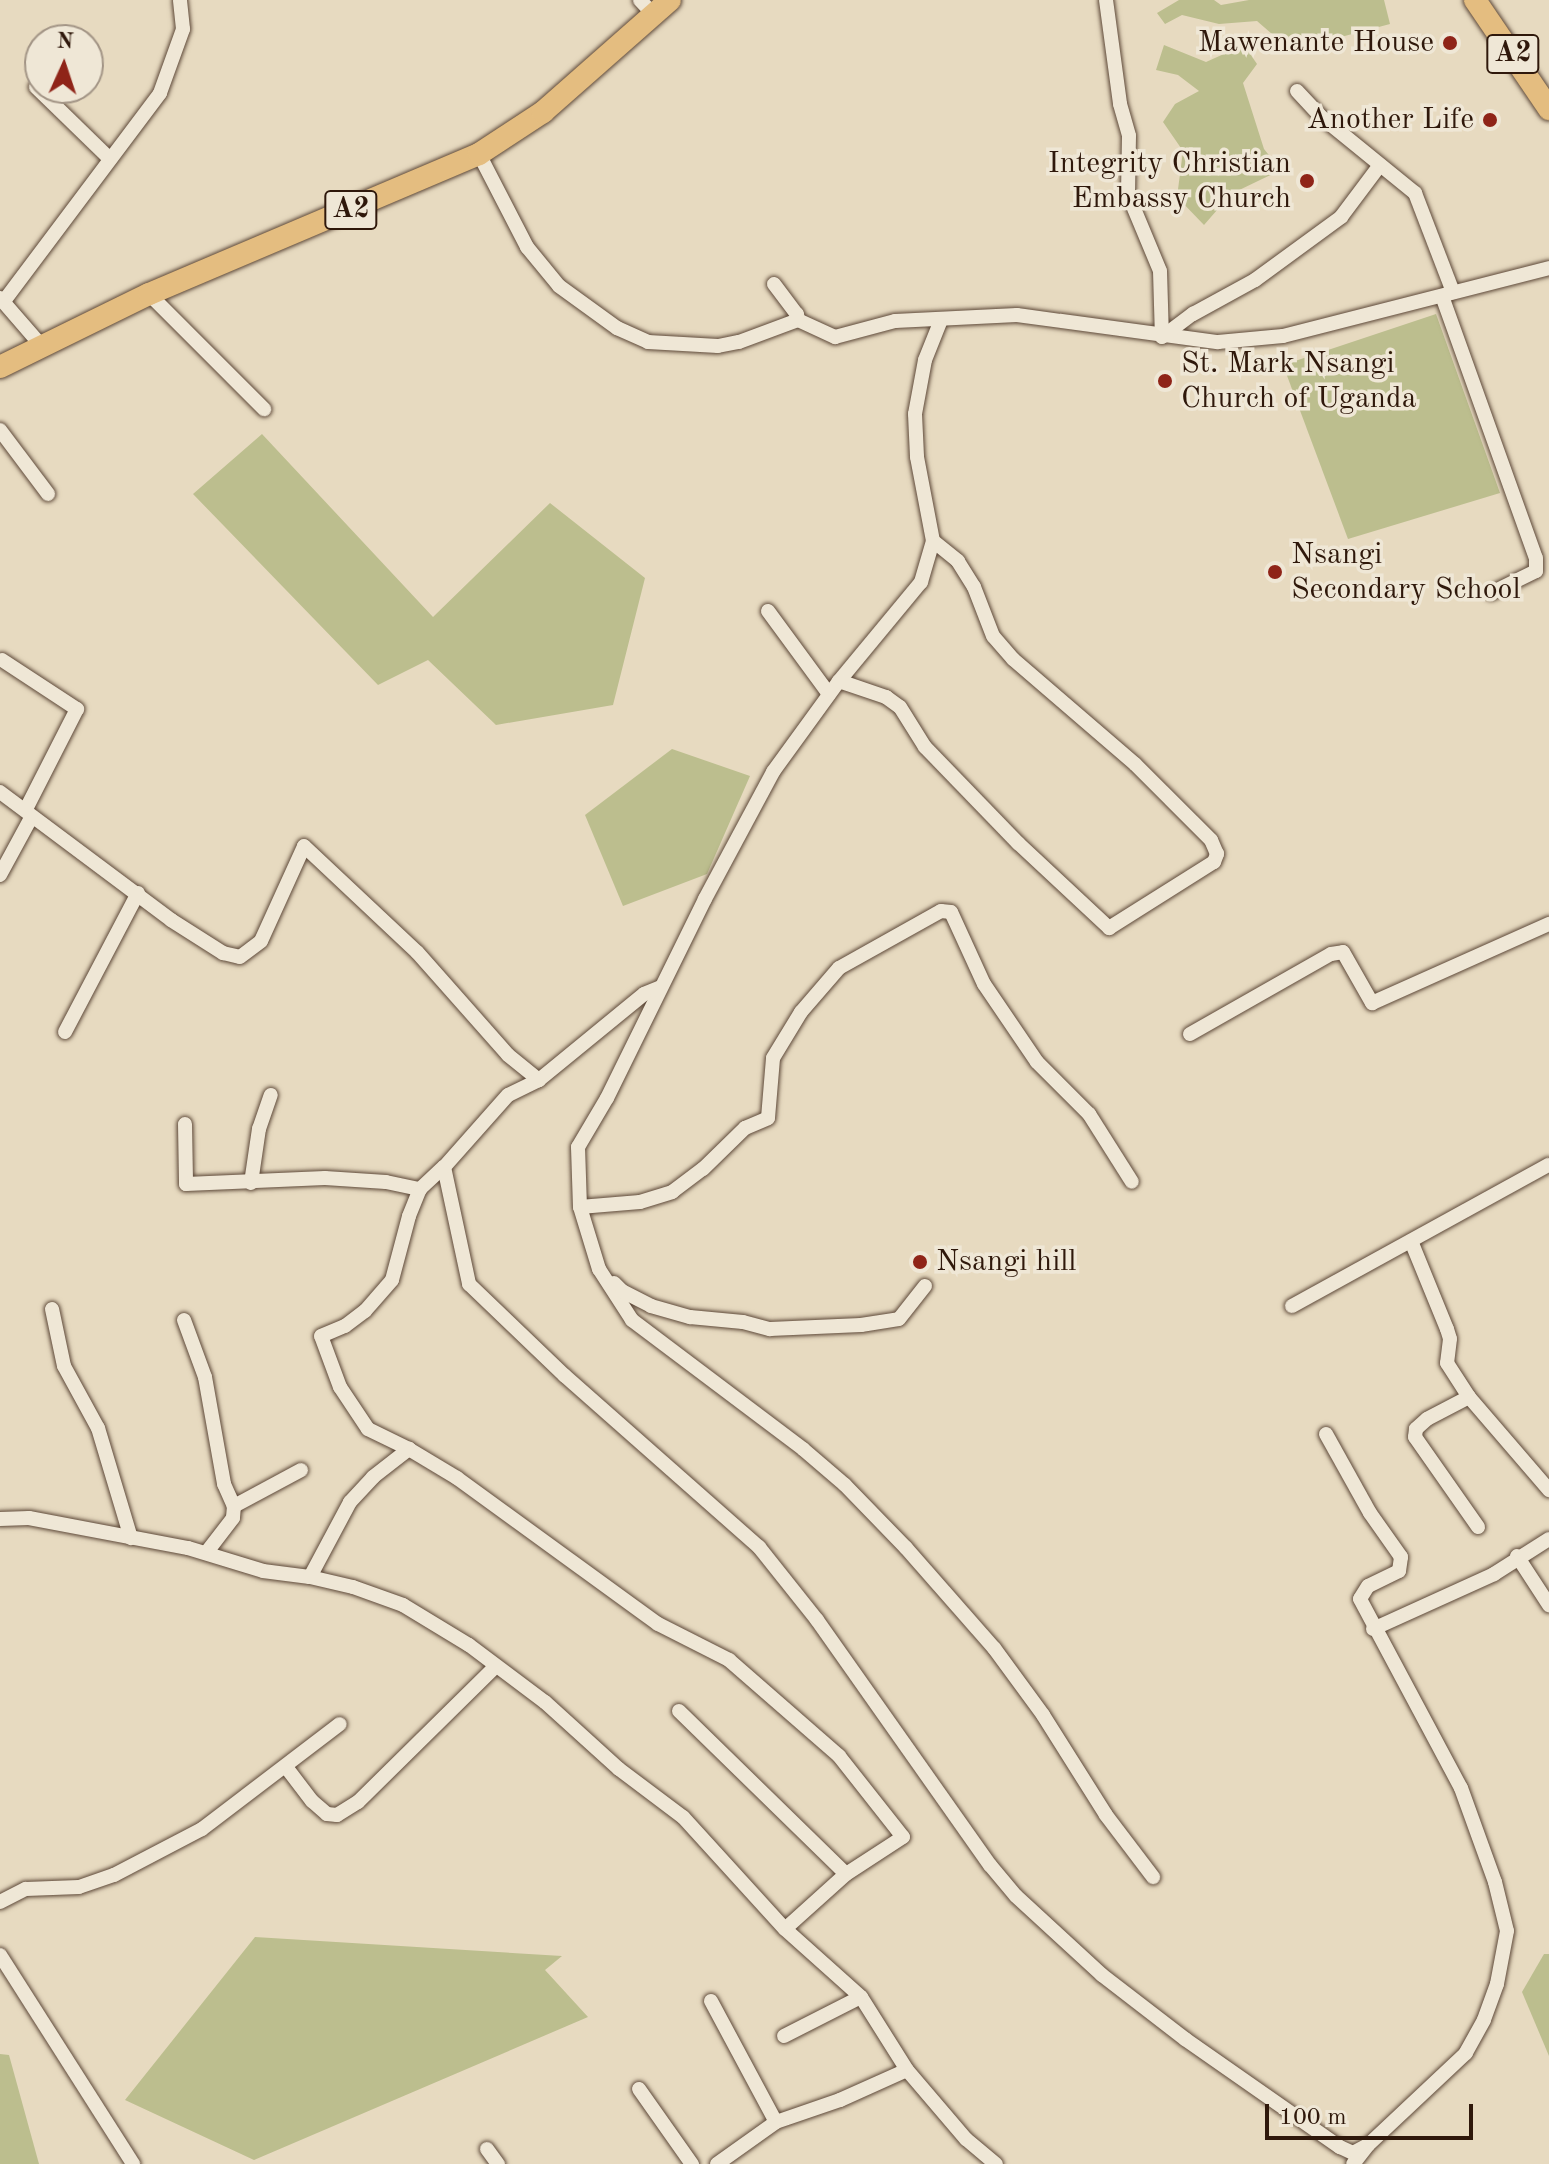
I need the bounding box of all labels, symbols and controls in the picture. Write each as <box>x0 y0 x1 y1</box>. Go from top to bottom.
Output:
north arrow <box>24 24 104 104</box>
place label: Mawenante House <box>1198 25 1434 61</box>
road number: A2 <box>1485 30 1541 78</box>
text: N <box>56 31 74 53</box>
marker: Mawenante House <box>1441 34 1459 52</box>
place label: Another Life <box>1307 102 1474 138</box>
marker: Another Life <box>1481 111 1499 129</box>
place label: Integrity Christian Embassy Church <box>1048 146 1291 216</box>
marker: Integrity Christian Embassy Church <box>1298 172 1316 190</box>
road number: A2 <box>323 186 379 234</box>
place label: St. Mark Nsangi Church of Uganda <box>1181 346 1416 416</box>
marker: St. Mark Nsangi Church of Uganda <box>1156 372 1174 390</box>
place label: Nsangi Secondary School <box>1291 537 1520 608</box>
marker: Nsangi Secondary School <box>1266 563 1284 581</box>
place label: Nsangi hill <box>936 1244 1076 1280</box>
marker: Nsangi hill <box>911 1253 929 1271</box>
scale bar <box>1269 2088 1477 2138</box>
text: 100 m <box>1279 2106 1347 2130</box>

